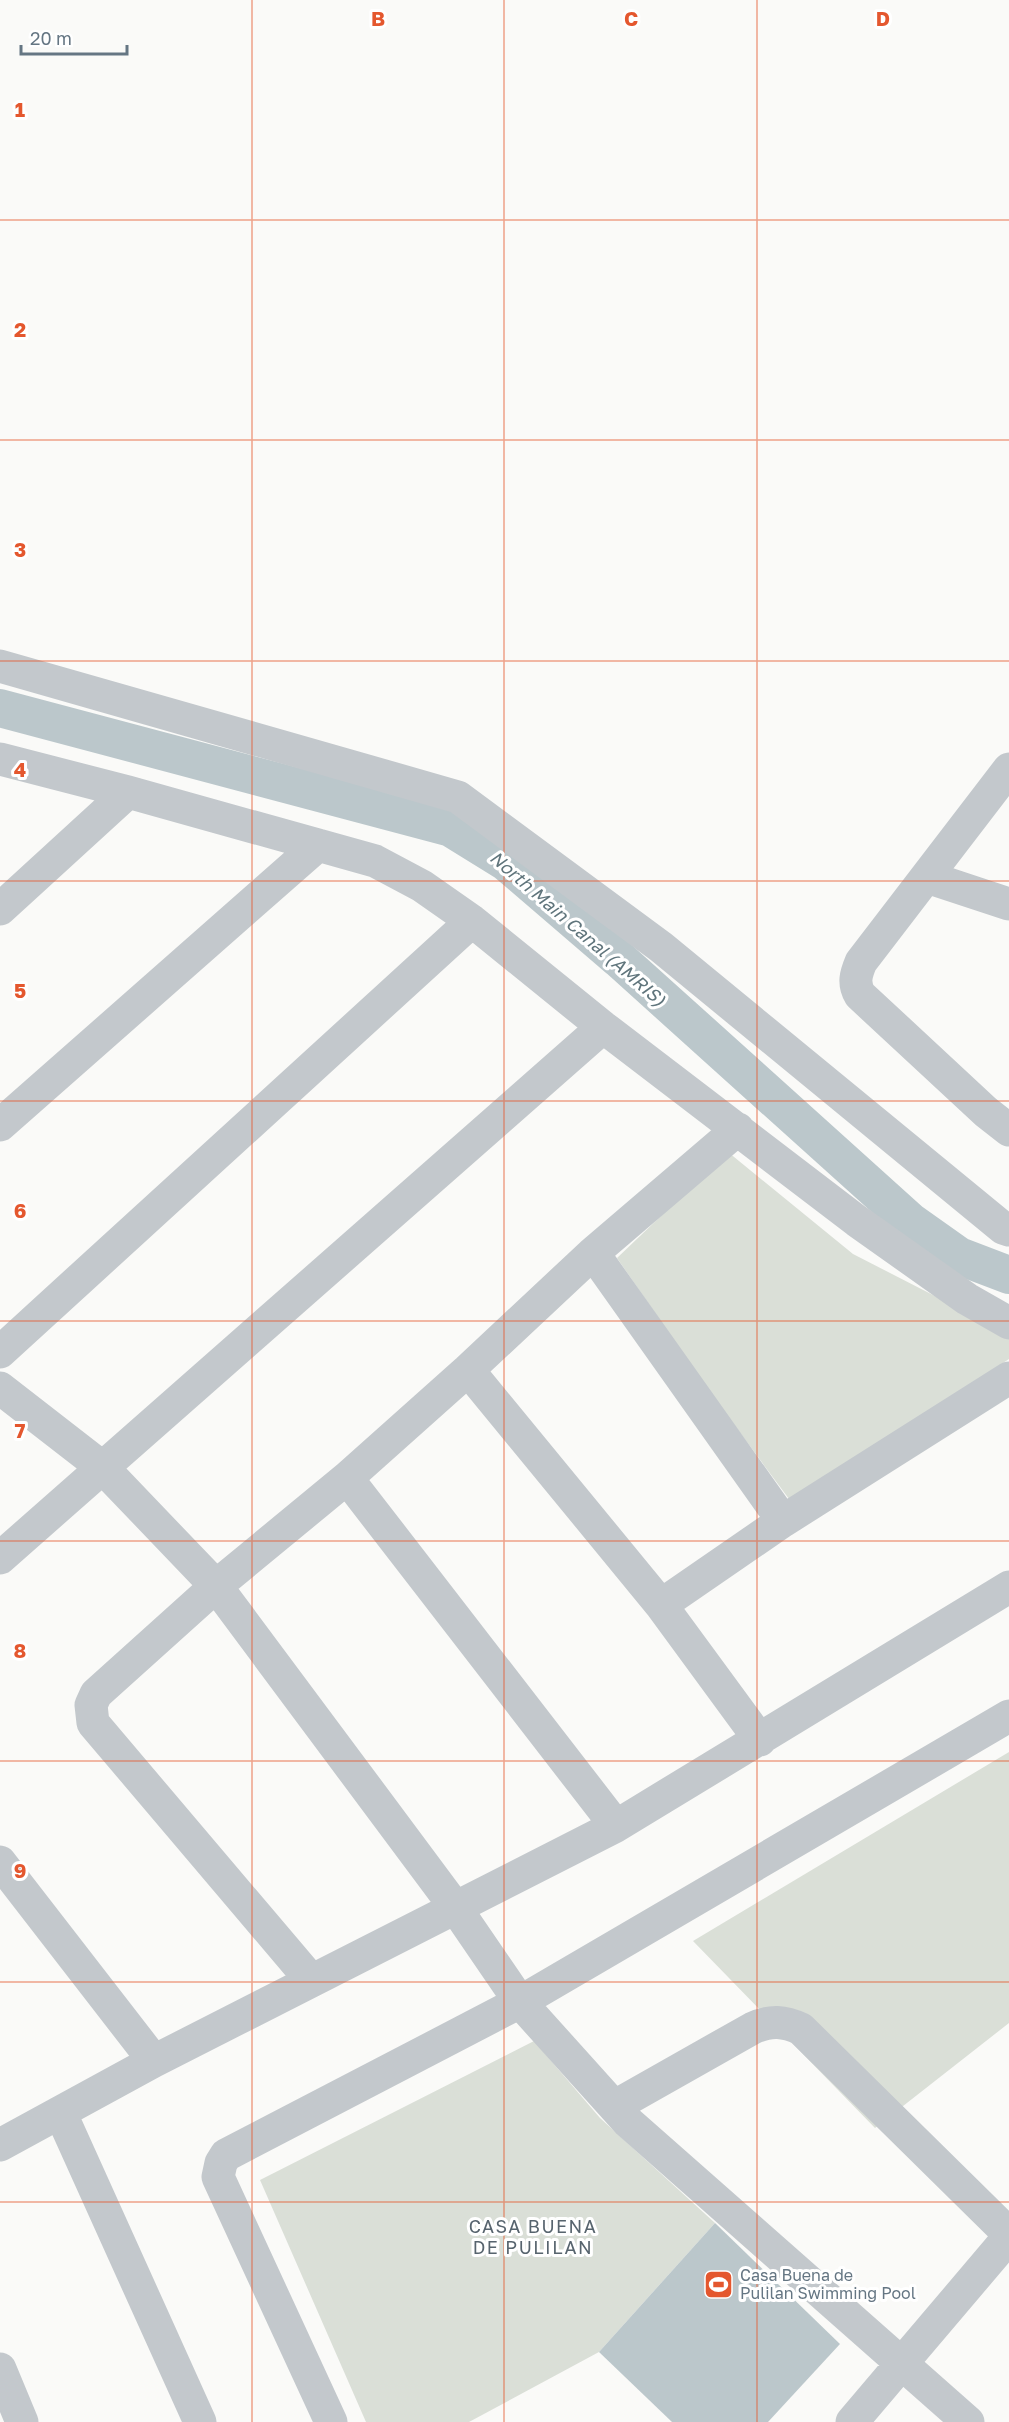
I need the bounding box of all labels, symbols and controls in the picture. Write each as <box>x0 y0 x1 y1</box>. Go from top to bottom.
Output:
text: B <box>371 6 385 30</box>
text: C <box>624 6 638 30</box>
text: D <box>876 6 890 30</box>
scale bar <box>21 18 128 56</box>
text: 20 m <box>30 27 72 49</box>
text: 1 <box>15 97 25 121</box>
text: 2 <box>14 317 26 341</box>
text: 3 <box>14 537 26 561</box>
text: 4 <box>14 757 26 781</box>
water label: North Main Canal (AMRIS) <box>486 846 670 1010</box>
text: 5 <box>14 978 26 1002</box>
text: 6 <box>14 1198 26 1222</box>
text: 7 <box>15 1418 26 1442</box>
text: 8 <box>14 1638 26 1662</box>
text: 9 <box>14 1858 26 1882</box>
district label: CASA BUENA DE PULILAN <box>469 2215 597 2258</box>
place label: Casa Buena de Pulilan Swimming Pool <box>740 2265 916 2303</box>
sports icon: Casa Buena de Pulilan Swimming Pool <box>703 2268 735 2300</box>

